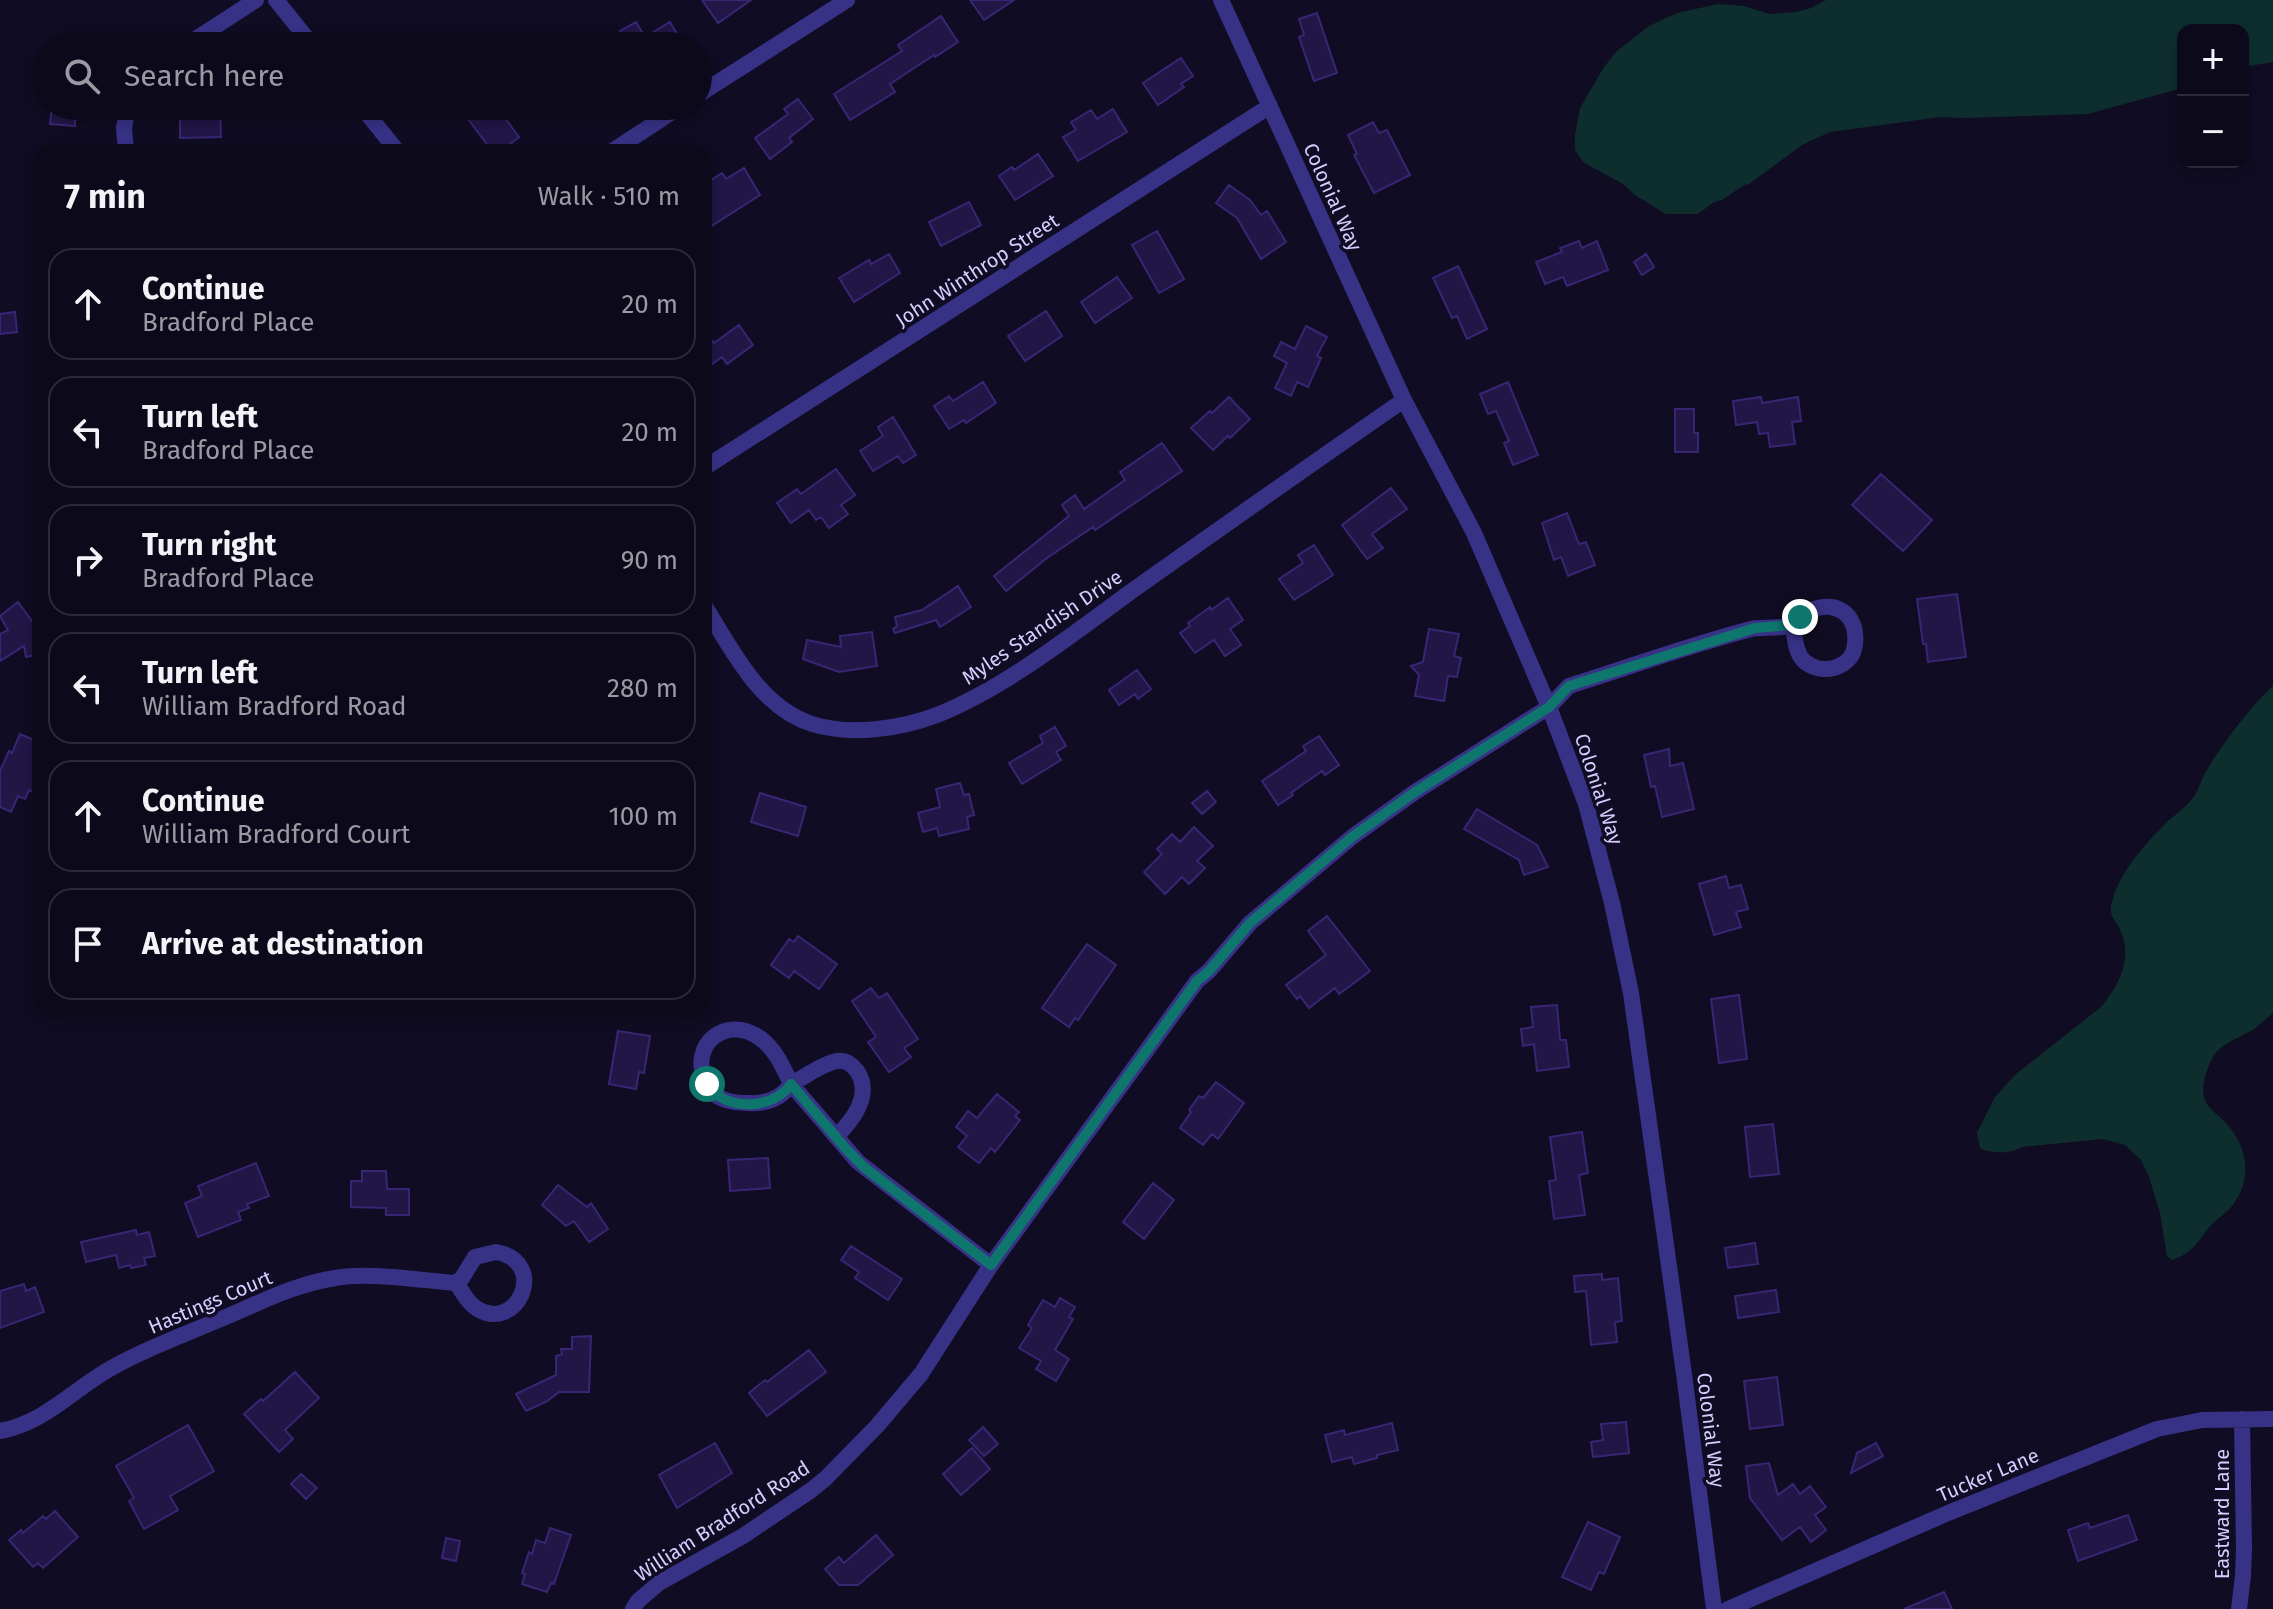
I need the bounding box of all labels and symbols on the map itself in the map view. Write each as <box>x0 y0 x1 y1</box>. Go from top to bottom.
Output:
street label: Colonial Way <box>1299 139 1368 255</box>
street label: John Winthrop Street <box>891 208 1064 332</box>
street label: Myles Standish Drive <box>957 564 1127 690</box>
route end <box>1782 599 1818 635</box>
street label: Colonial Way <box>1570 730 1628 848</box>
route start <box>689 1066 725 1102</box>
street label: Hastings Court <box>144 1265 276 1339</box>
street label: Colonial Way <box>1692 1371 1730 1489</box>
street label: Tucker Lane <box>1934 1443 2042 1507</box>
street label: Eastward Lane <box>2210 1449 2234 1579</box>
street label: William Bradford Road <box>630 1456 814 1586</box>

